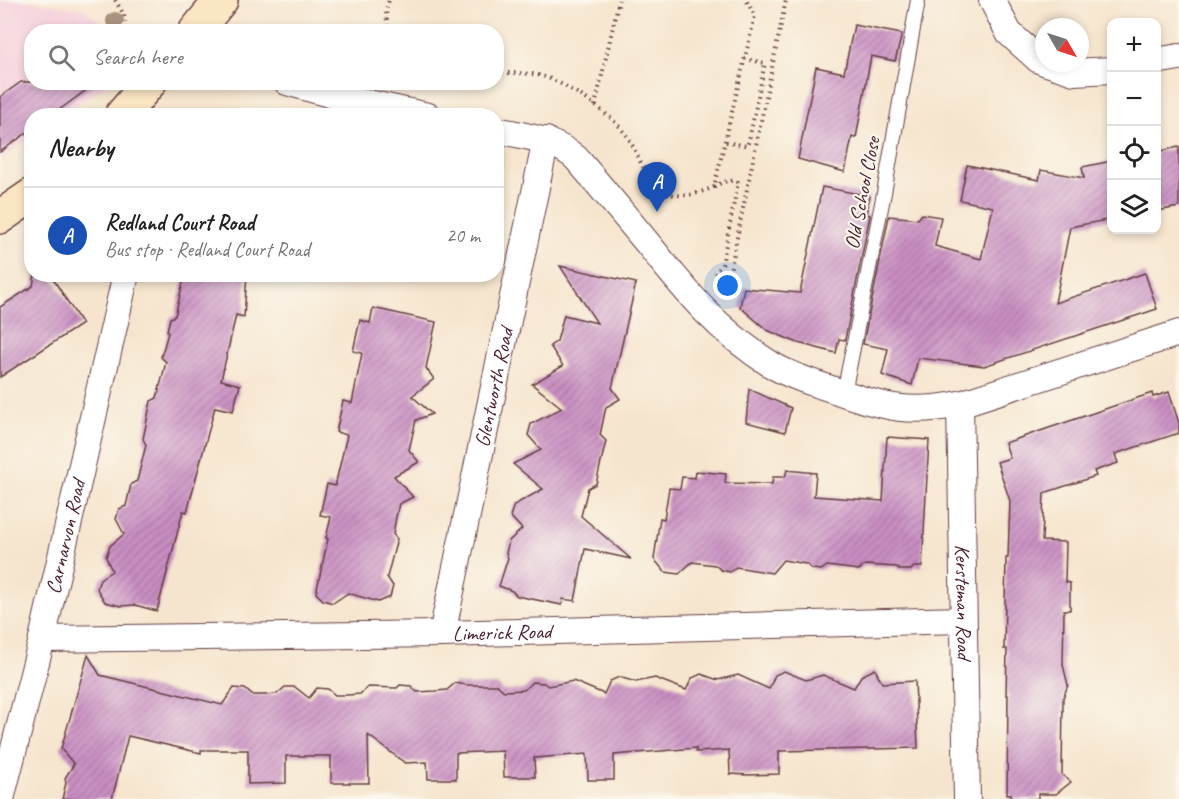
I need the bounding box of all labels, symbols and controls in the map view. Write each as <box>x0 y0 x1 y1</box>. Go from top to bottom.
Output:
north arrow <box>1035 18 1089 72</box>
map controls <box>1107 18 1161 234</box>
button: + <box>1107 18 1161 72</box>
search box <box>24 24 504 90</box>
icon: search <box>45 41 78 74</box>
text: Search here <box>93 43 183 71</box>
button: − <box>1107 72 1161 126</box>
button: locate <box>1107 126 1161 180</box>
text: Nearby <box>48 131 113 164</box>
street label: Old School Close <box>838 133 886 251</box>
pin: A <box>638 162 676 212</box>
button: layers <box>1107 180 1161 234</box>
text: Redland Court Road <box>105 209 254 237</box>
text: A <box>62 223 73 248</box>
text: 20 m <box>446 223 480 248</box>
text: Bus stop · Redland Court Road <box>105 237 310 262</box>
your location <box>713 271 742 300</box>
street label: Glentworth Road <box>469 322 520 449</box>
street label: Carnarvon Road <box>40 475 92 596</box>
street label: Kersteman Road <box>949 544 978 662</box>
street label: Limerick Road <box>452 618 556 647</box>

